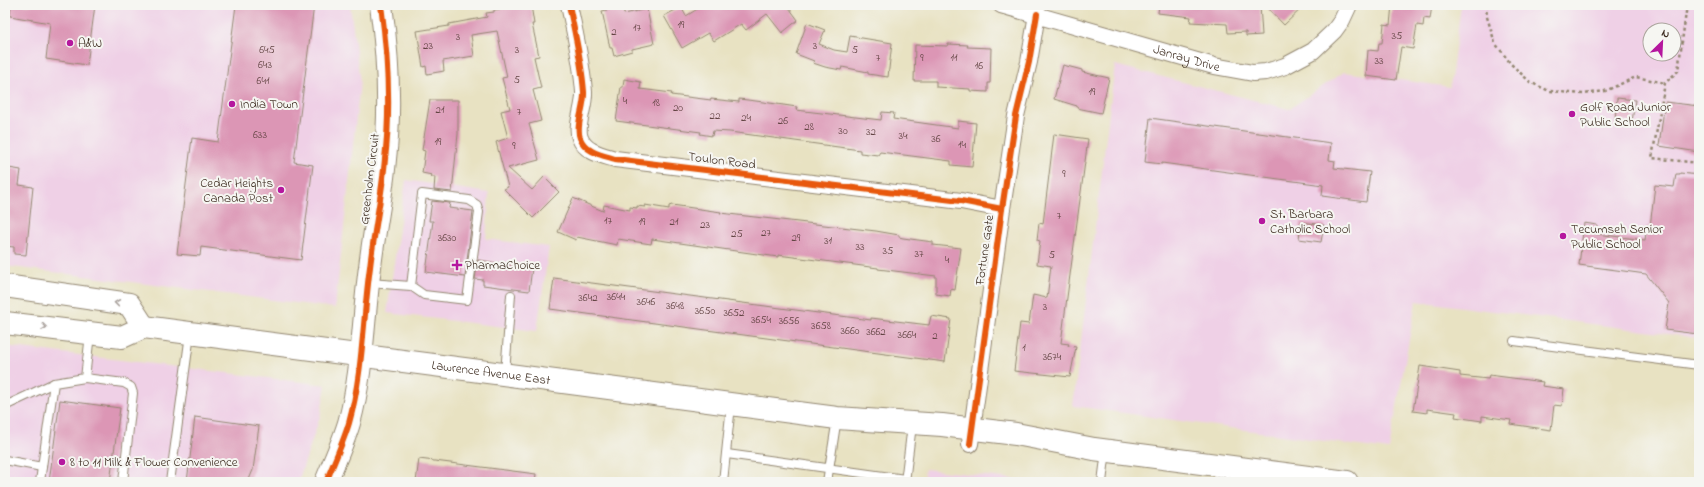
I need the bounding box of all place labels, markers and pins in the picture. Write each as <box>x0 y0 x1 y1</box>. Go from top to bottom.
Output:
place label: A&W <box>78 34 102 53</box>
marker: A&W <box>65 38 75 48</box>
place label: India Town <box>240 95 298 114</box>
place label: Golf Road Junior Public School <box>1580 98 1672 132</box>
marker: India Town <box>227 99 237 109</box>
marker: Golf Road Junior Public School <box>1567 109 1577 119</box>
place label: Cedar Heights Canada Post <box>200 174 274 208</box>
marker: Cedar Heights Canada Post <box>276 185 286 195</box>
place label: St. Barbara Catholic School <box>1270 205 1350 239</box>
marker: St. Barbara Catholic School <box>1257 216 1267 226</box>
place label: Tecumseh Senior Public School <box>1571 220 1664 254</box>
marker: Tecumseh Senior Public School <box>1558 231 1568 241</box>
place label: PharmaChoice <box>465 256 540 275</box>
marker: PharmaChoice <box>452 260 462 270</box>
place label: 8 to 11 Milk & Flower Convenience <box>70 453 238 472</box>
marker: 8 to 11 Milk & Flower Convenience <box>57 457 67 467</box>

